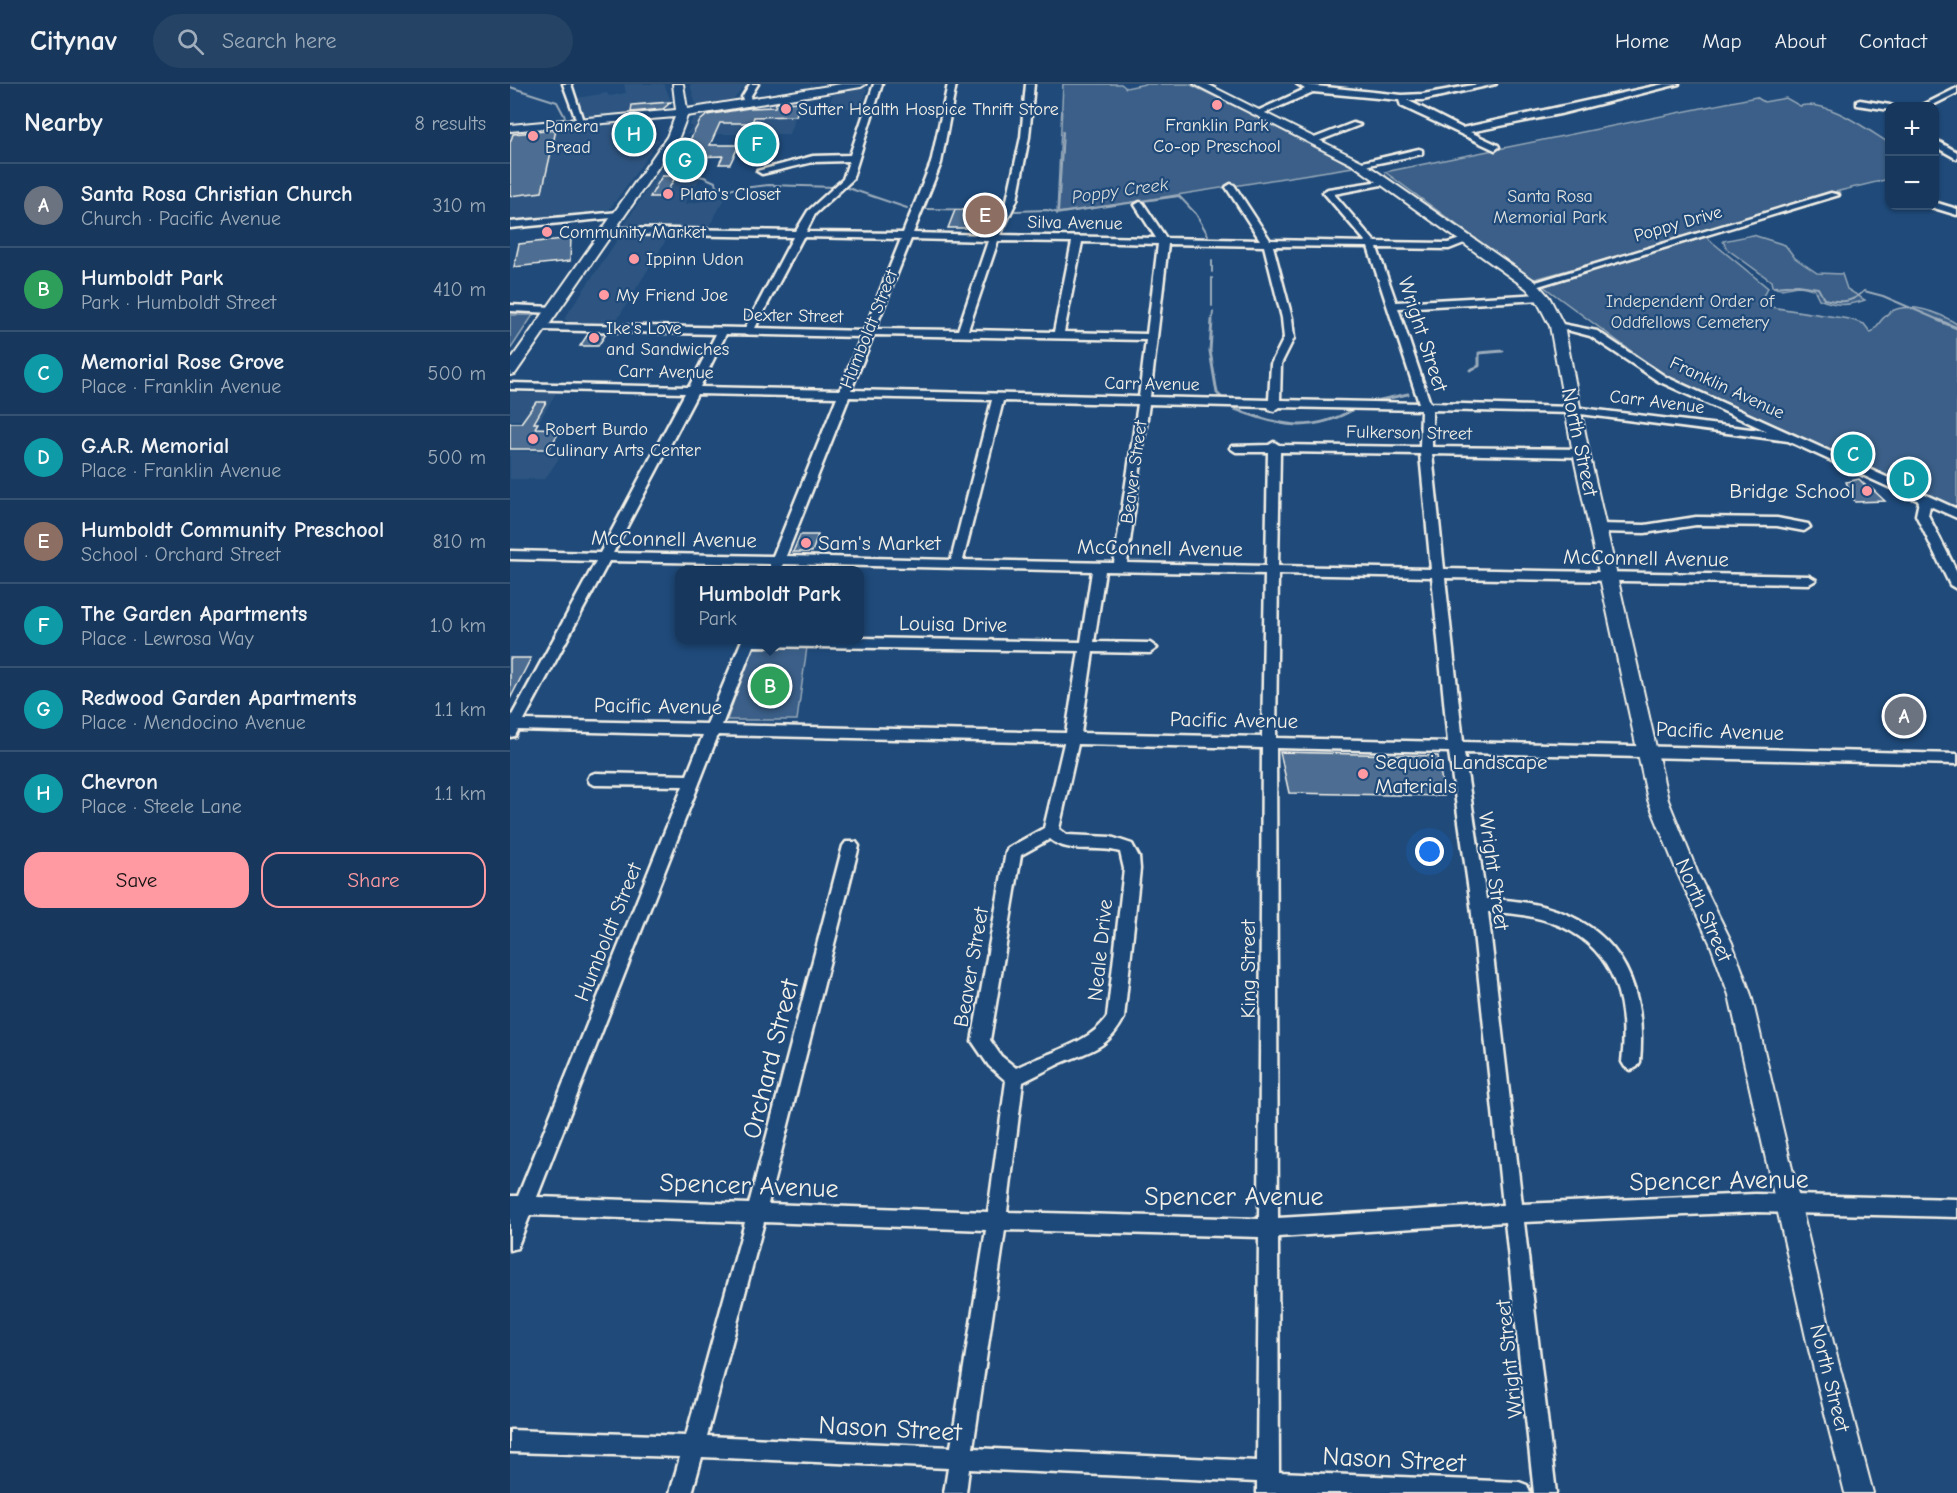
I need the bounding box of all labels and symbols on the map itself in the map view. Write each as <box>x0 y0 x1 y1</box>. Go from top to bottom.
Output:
marker: Franklin Park Co-op Preschool <box>1210 98 1224 112</box>
place label: Sutter Health Hospice Thrift Store <box>798 99 1059 120</box>
marker: Sutter Health Hospice Thrift Store <box>779 102 793 116</box>
pin: H <box>614 112 654 156</box>
place label: Franklin Park Co-op Preschool <box>1153 115 1281 157</box>
place label: Panera Bread <box>545 116 599 158</box>
pin: F <box>738 122 776 166</box>
marker: Panera Bread <box>526 129 540 143</box>
pin: G <box>666 138 705 182</box>
water label: Poppy Creek <box>1070 174 1170 208</box>
place label: Plato's Closet <box>680 184 781 205</box>
park label: Santa Rosa Memorial Park <box>1493 186 1607 228</box>
marker: Plato's Closet <box>661 187 675 201</box>
pin: E <box>966 192 1004 238</box>
street label: Poppy Drive <box>1632 201 1724 247</box>
street label: Silva Avenue <box>1027 212 1123 234</box>
place label: Community Market <box>559 222 707 243</box>
marker: Community Market <box>540 225 554 239</box>
place label: Ippinn Udon <box>646 249 744 270</box>
marker: Ippinn Udon <box>627 252 641 266</box>
street label: Humboldt Street <box>836 266 903 391</box>
street label: Wright Street <box>1393 274 1453 395</box>
place label: My Friend Joe <box>616 285 728 306</box>
marker: My Friend Joe <box>597 288 611 302</box>
park label: Independent Order of Oddfellows Cemetery <box>1606 291 1775 333</box>
street label: Dexter Street <box>742 305 844 327</box>
place label: Ike's Love and Sandwiches <box>606 318 729 360</box>
marker: Ike's Love and Sandwiches <box>587 331 601 345</box>
street label: Franklin Avenue <box>1666 352 1788 424</box>
street label: Carr Avenue <box>618 361 714 383</box>
street label: Carr Avenue <box>1104 373 1200 395</box>
street label: North Street <box>1557 386 1603 499</box>
street label: Carr Avenue <box>1608 386 1706 418</box>
street label: Beaver Street <box>1116 418 1152 525</box>
place label: Robert Burdo Culinary Arts Center <box>545 419 702 461</box>
street label: Fulkerson Street <box>1346 421 1473 445</box>
marker: Robert Burdo Culinary Arts Center <box>526 432 540 446</box>
pin: C <box>1834 432 1872 476</box>
pin: D <box>1890 456 1928 502</box>
place label: Bridge School <box>1729 479 1855 503</box>
marker: Bridge School <box>1860 484 1874 498</box>
street label: McConnell Avenue <box>591 526 757 552</box>
place label: Sam's Market <box>818 531 942 555</box>
street label: McConnell Avenue <box>1077 535 1243 561</box>
marker: Sam's Market <box>799 536 813 550</box>
street label: McConnell Avenue <box>1563 545 1729 571</box>
street label: Louisa Drive <box>899 611 1007 637</box>
pin: B <box>750 664 790 708</box>
street label: Pacific Avenue <box>594 693 722 719</box>
pin: A <box>1884 694 1924 738</box>
street label: Pacific Avenue <box>1170 707 1298 733</box>
street label: Pacific Avenue <box>1655 717 1785 745</box>
place label: Sequoia Landscape Materials <box>1375 750 1547 798</box>
marker: Sequoia Landscape Materials <box>1356 767 1370 781</box>
street label: Wright Street <box>1474 810 1514 933</box>
your location <box>1415 837 1444 866</box>
street label: North Street <box>1671 855 1738 966</box>
street label: Humboldt Street <box>569 858 647 1005</box>
street label: Neale Drive <box>1083 898 1117 1002</box>
street label: Beaver Street <box>949 904 994 1029</box>
street label: King Street <box>1236 919 1260 1018</box>
street label: Orchard Street <box>737 975 806 1142</box>
street label: Spencer Avenue <box>1629 1164 1809 1198</box>
street label: Spencer Avenue <box>659 1168 839 1204</box>
street label: Spencer Avenue <box>1144 1182 1324 1212</box>
street label: Wright Street <box>1491 1297 1527 1420</box>
street label: North Street <box>1805 1322 1855 1435</box>
street label: Nason Street <box>818 1410 964 1448</box>
street label: Nason Street <box>1322 1441 1468 1479</box>

